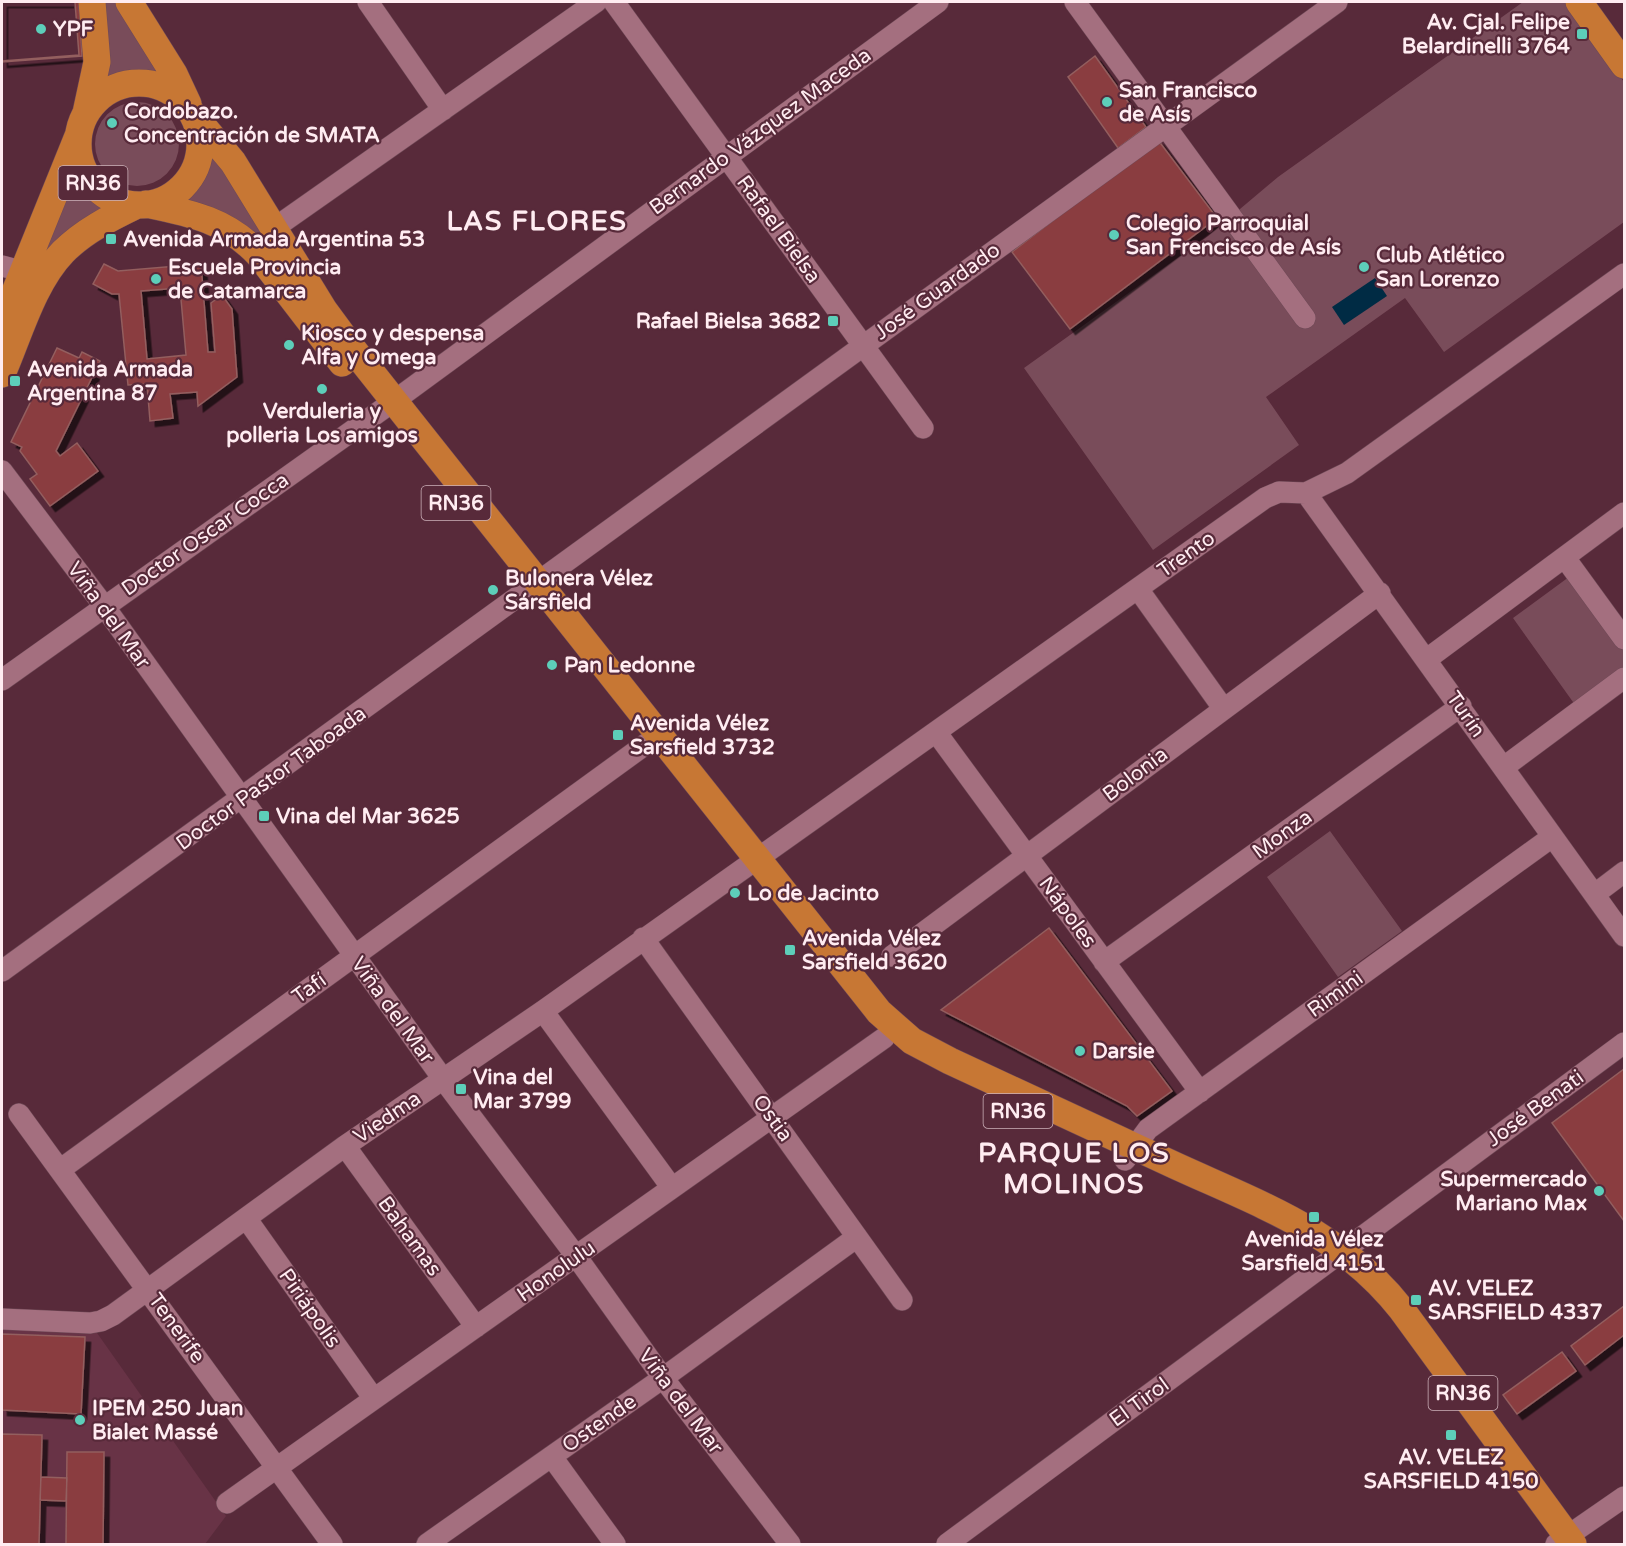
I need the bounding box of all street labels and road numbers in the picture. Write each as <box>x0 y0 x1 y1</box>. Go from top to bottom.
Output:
street label: Bernardo Vázquez Maceda <box>645 43 876 220</box>
road number: RN36 <box>58 166 128 200</box>
street label: Rafael Bielsa <box>731 171 826 288</box>
street label: José Guardado <box>870 237 1005 345</box>
street label: Doctor Oscar Cocca <box>117 467 294 601</box>
road number: RN36 <box>422 486 490 520</box>
street label: Trento <box>1153 526 1220 583</box>
street label: Viña del Mar <box>62 557 156 673</box>
street label: Turín <box>1441 686 1490 742</box>
street label: Doctor Pastor Taboada <box>171 701 371 856</box>
street label: Bolonia <box>1098 742 1173 807</box>
street label: Monza <box>1248 804 1317 864</box>
street label: Nápoles <box>1033 872 1102 953</box>
street label: Viña del Mar <box>346 952 440 1068</box>
street label: Rimini <box>1303 966 1368 1023</box>
street label: Tafí <box>287 968 331 1009</box>
street label: José Benati <box>1482 1065 1589 1152</box>
street label: Viedma <box>349 1086 426 1149</box>
street label: Ostia <box>747 1090 798 1147</box>
road number: RN36 <box>984 1094 1052 1128</box>
street label: Bahamas <box>372 1192 447 1281</box>
street label: Honolulu <box>512 1235 600 1307</box>
street label: Piriápolis <box>273 1264 346 1353</box>
street label: Tenerife <box>143 1288 210 1368</box>
street label: Viña del Mar <box>633 1344 728 1459</box>
street label: El Tirol <box>1105 1372 1174 1432</box>
road number: RN36 <box>1428 1376 1498 1410</box>
street label: Ostende <box>557 1389 641 1458</box>

